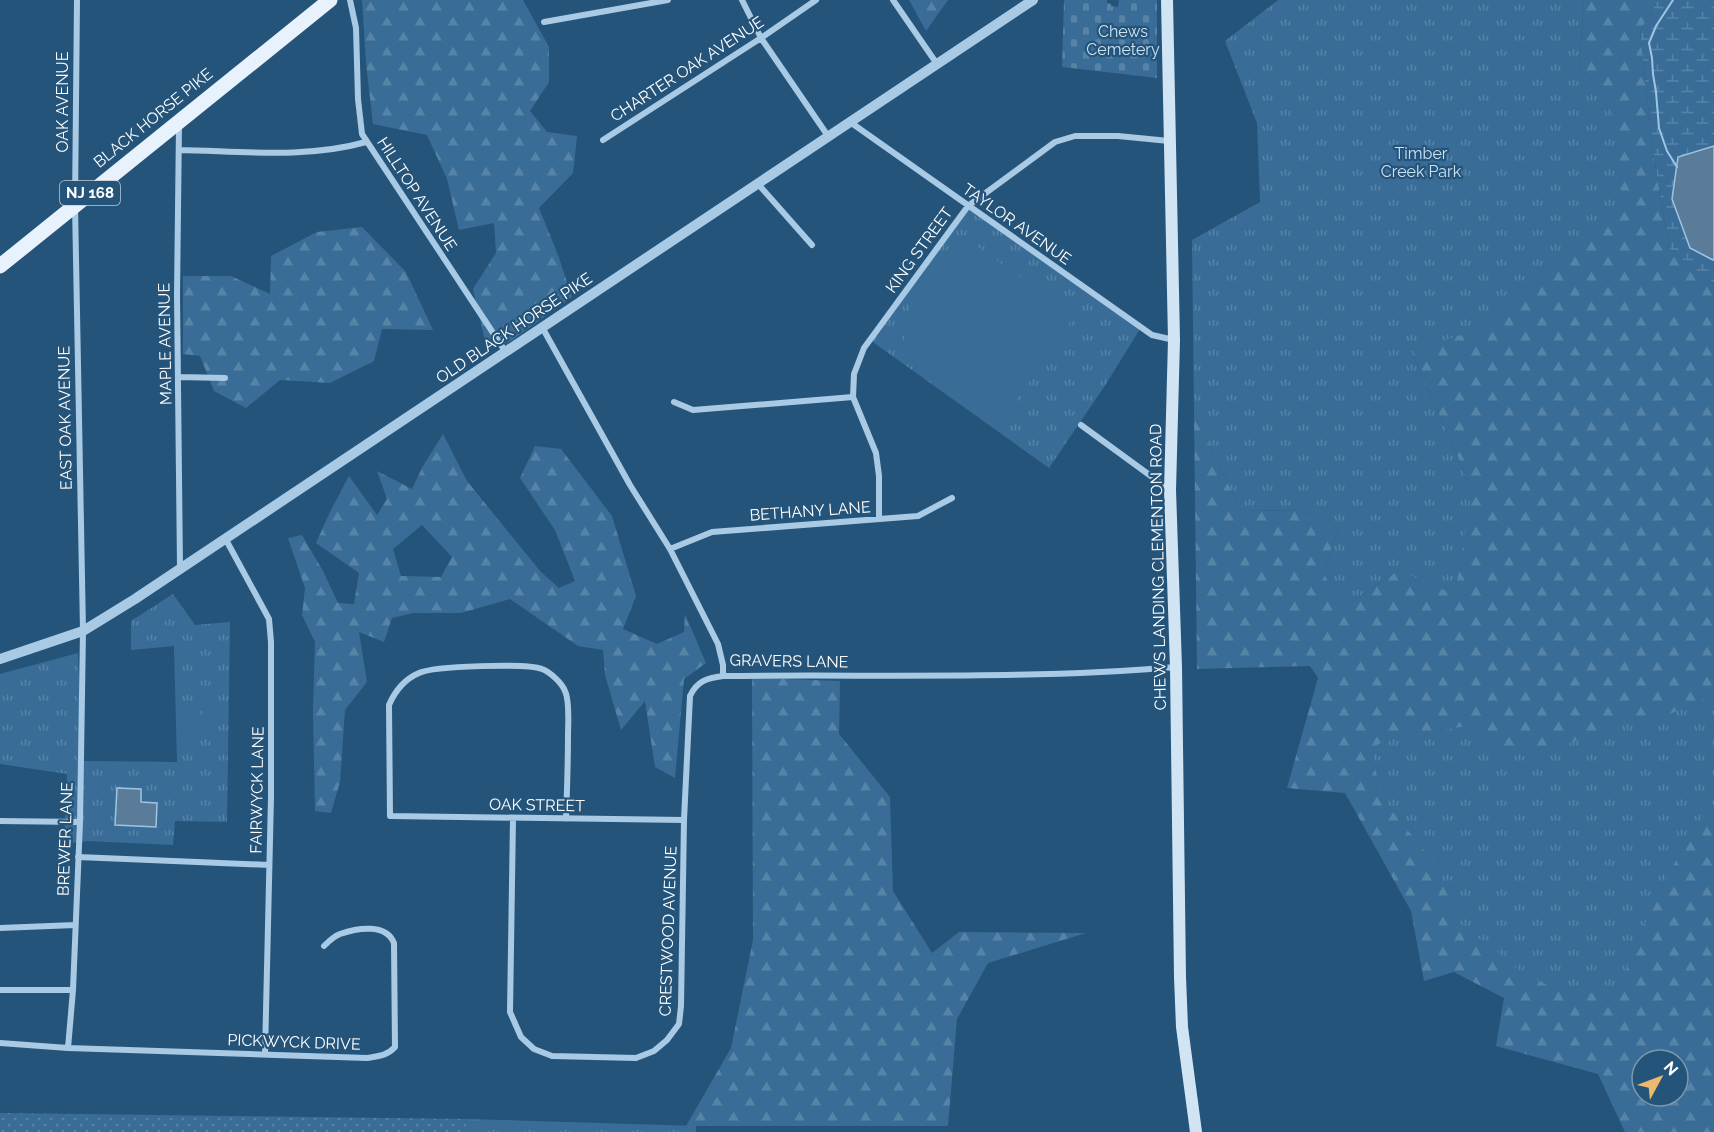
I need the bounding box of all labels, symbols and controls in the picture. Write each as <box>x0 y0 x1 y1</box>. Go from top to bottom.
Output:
street label: CHARTER OAK AVENUE <box>607 12 767 126</box>
park label: Chews Cemetery <box>1086 22 1160 59</box>
street label: OAK AVENUE <box>53 51 72 152</box>
street label: BLACK HORSE PIKE <box>90 64 216 172</box>
street label: HILLTOP AVENUE <box>373 134 461 255</box>
park label: Timber Creek Park <box>1381 144 1462 181</box>
street label: TAYLOR AVENUE <box>959 179 1075 269</box>
road number: NJ 168 <box>60 181 120 205</box>
street label: KING STREET <box>882 203 957 297</box>
street label: OLD BLACK HORSE PIKE <box>432 268 596 387</box>
street label: MAPLE AVENUE <box>154 283 176 405</box>
street label: EAST OAK AVENUE <box>54 345 76 490</box>
street label: CHEWS LANDING CLEMENTON ROAD <box>1146 423 1170 711</box>
street label: BETHANY LANE <box>749 497 871 525</box>
street label: GRAVERS LANE <box>729 650 849 672</box>
street label: FAIRWYCK LANE <box>246 726 268 854</box>
street label: BREWER LANE <box>54 781 76 896</box>
street label: OAK STREET <box>489 795 585 815</box>
street label: CRESTWOOD AVENUE <box>656 845 680 1017</box>
street label: PICKWYCK DRIVE <box>227 1030 361 1054</box>
north arrow <box>1630 1048 1690 1108</box>
text: N <box>1660 1058 1682 1079</box>

